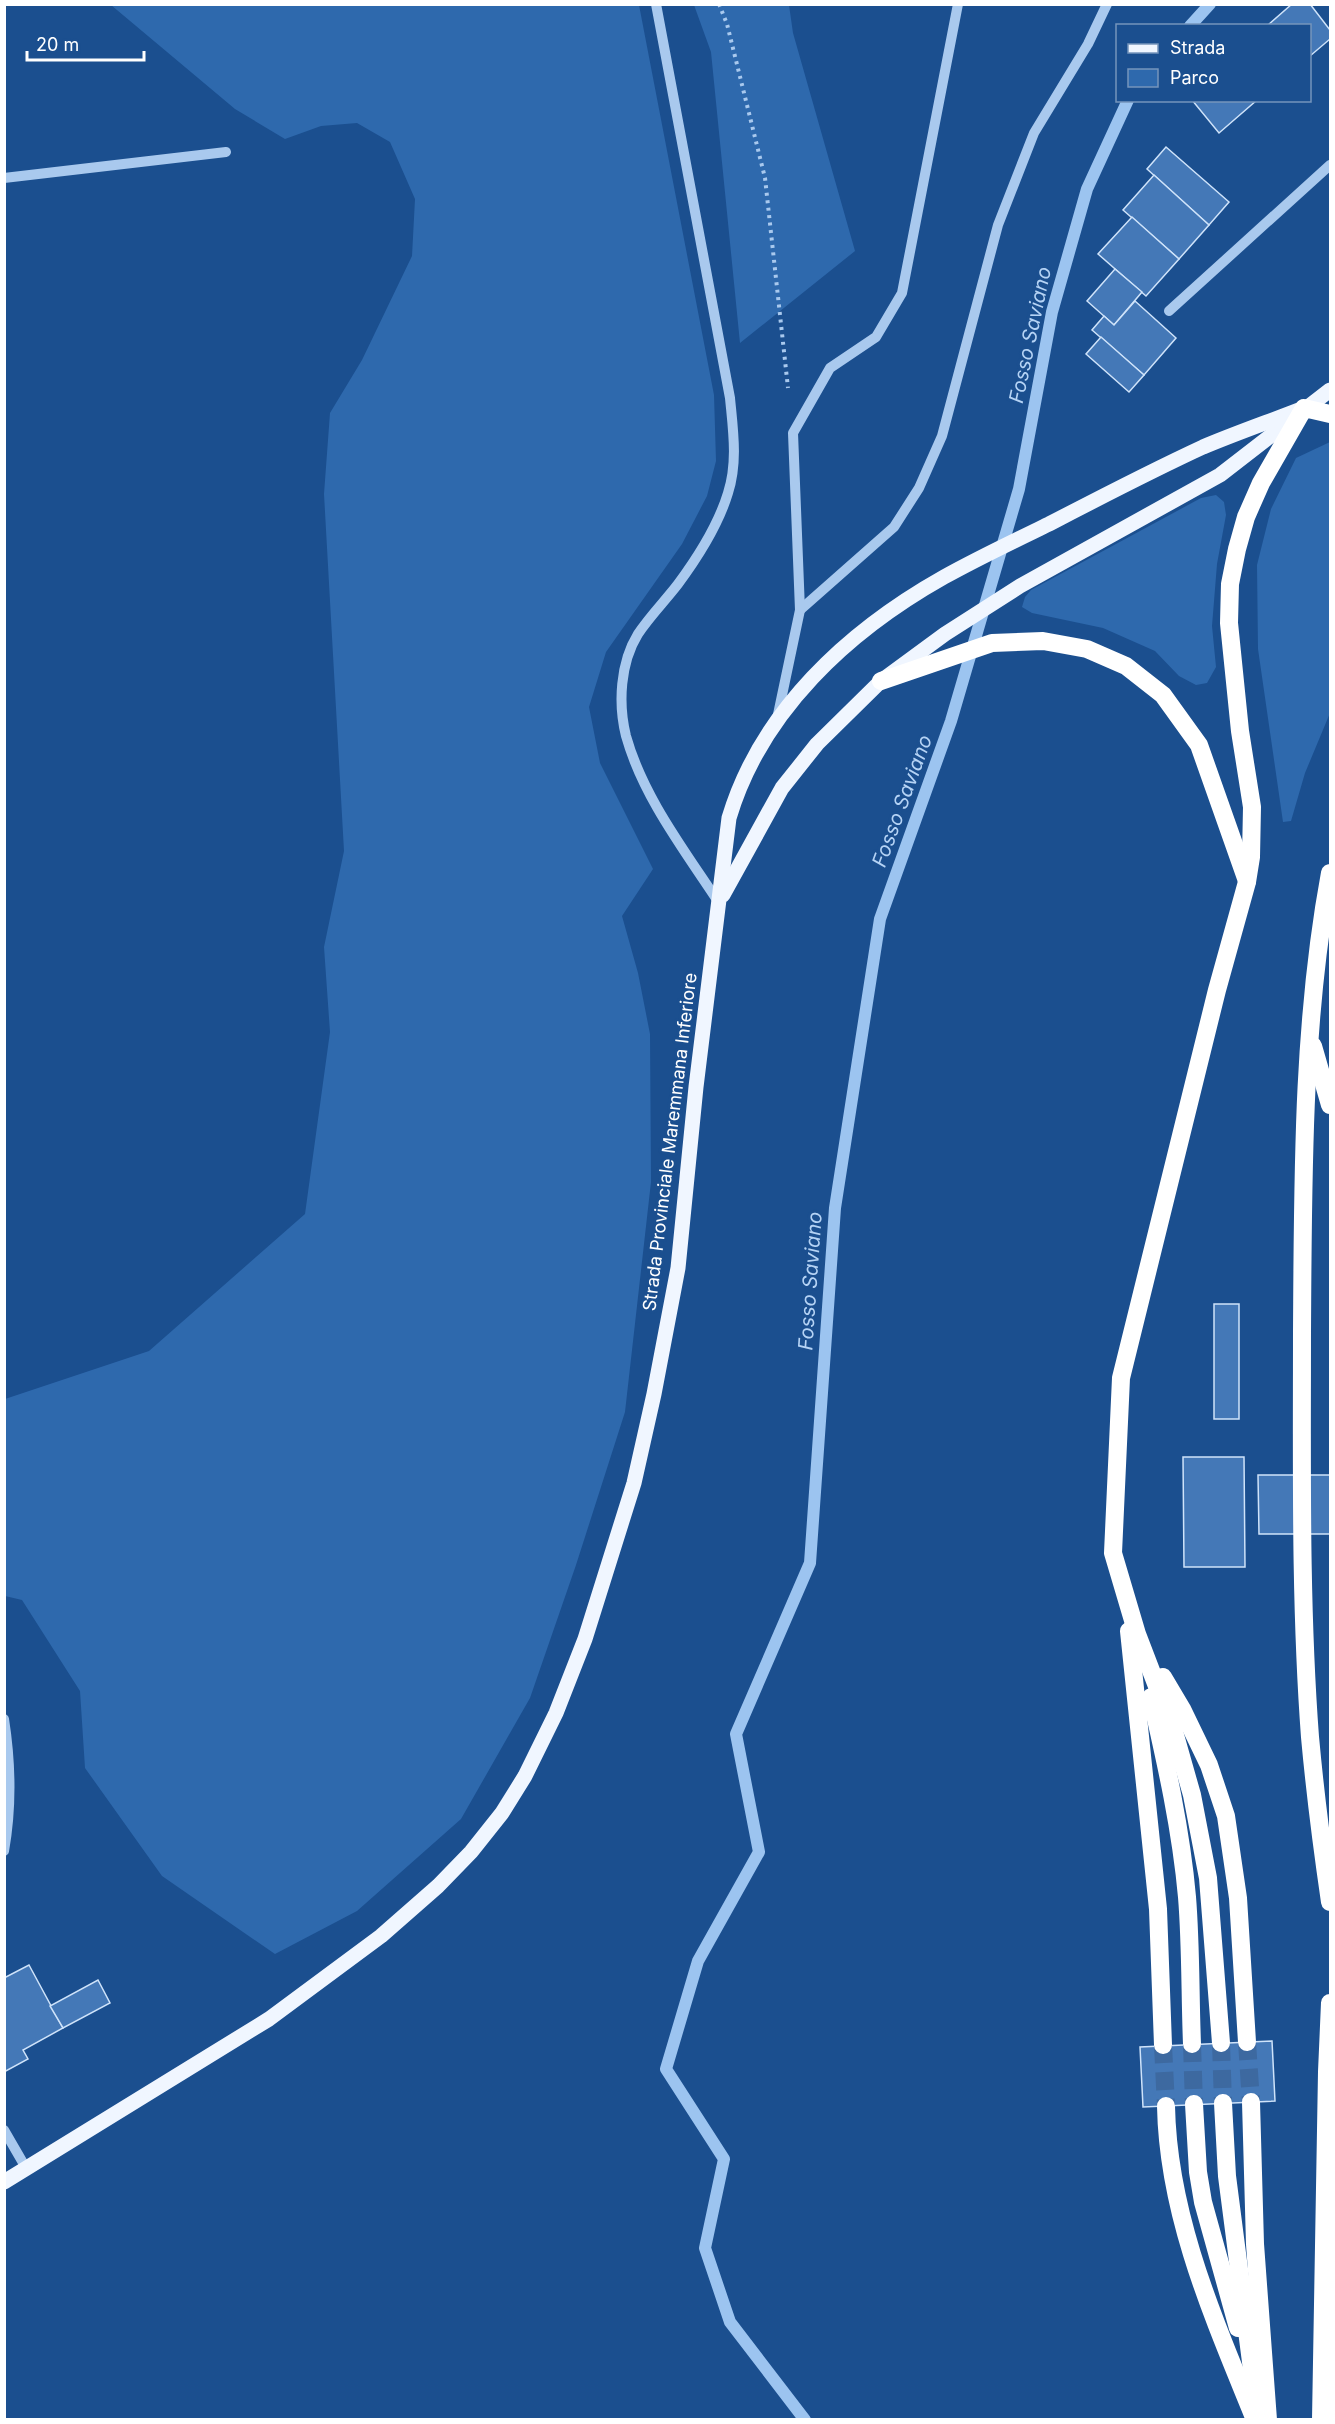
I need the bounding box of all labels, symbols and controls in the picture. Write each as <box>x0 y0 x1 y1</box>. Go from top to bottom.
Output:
scale bar <box>27 24 144 62</box>
legend <box>1116 24 1311 102</box>
text: 20 m <box>36 34 79 55</box>
text: Strada <box>1170 37 1225 58</box>
text: Parco <box>1170 67 1219 88</box>
water label: Fosso Saviano <box>1004 265 1056 405</box>
water label: Fosso Saviano <box>867 732 937 870</box>
street label: Strada Provinciale Maremmana Inferiore <box>638 972 701 1312</box>
water label: Fosso Saviano <box>793 1211 827 1351</box>

